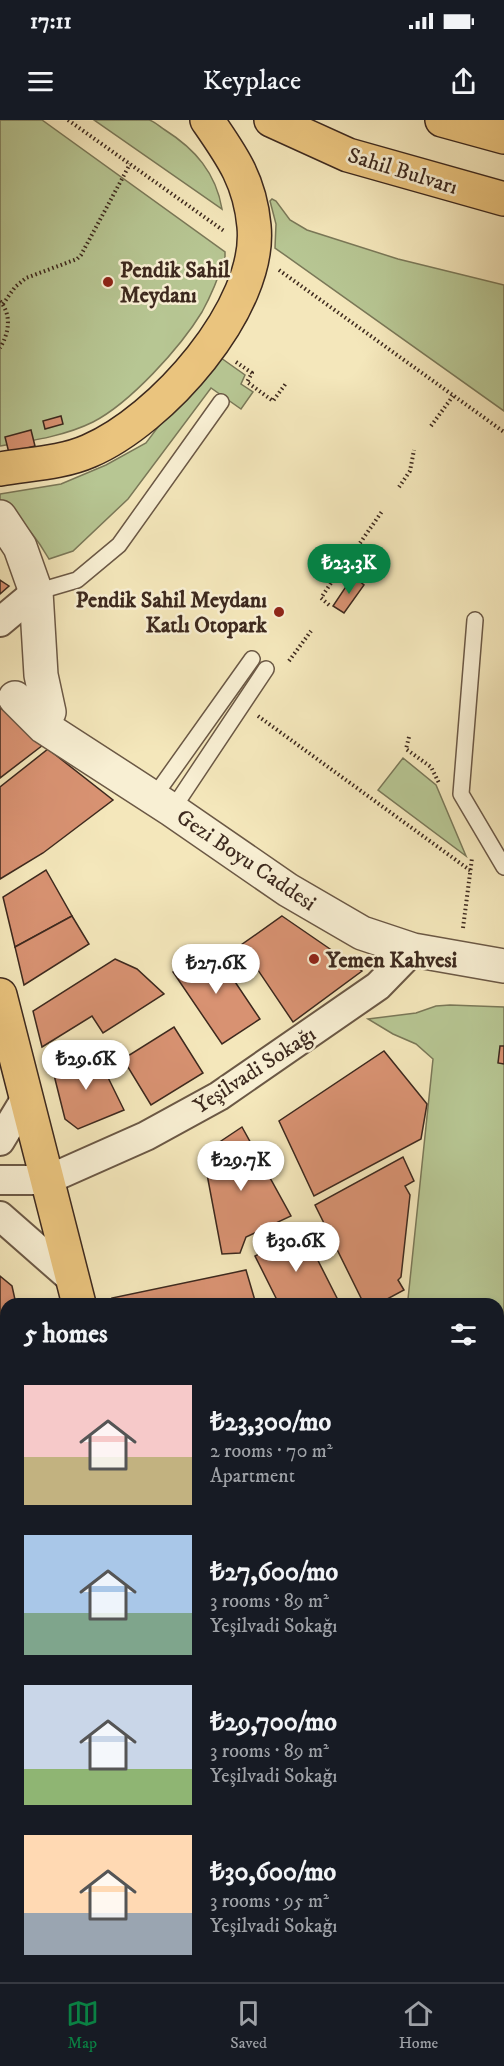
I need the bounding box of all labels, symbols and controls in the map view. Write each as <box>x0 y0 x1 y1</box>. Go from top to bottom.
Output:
text: 17:11 <box>30 8 72 35</box>
text: Keyplace <box>203 64 301 98</box>
icon: menu <box>24 65 57 98</box>
icon: share <box>447 65 480 98</box>
street label: Sahil Bulvarı <box>344 142 461 201</box>
place label: Pendik Sahil Meydanı <box>120 257 230 309</box>
marker: Pendik Sahil Meydanı <box>101 275 115 289</box>
pin: ₺23.3K <box>300 544 398 595</box>
text: ₺23.3K <box>322 551 376 576</box>
place label: Pendik Sahil Meydanı Katlı Otopark <box>76 587 268 639</box>
marker: Pendik Sahil Meydanı Katlı Otopark <box>272 605 286 619</box>
street label: Gezi Boyu Caddesi <box>171 804 321 917</box>
pin: ₺27.6K <box>167 944 265 995</box>
place label: Yemen Kahvesi <box>325 947 458 974</box>
text: ₺27.6K <box>186 951 246 976</box>
marker: Yemen Kahvesi <box>307 952 321 966</box>
street label: Yeşilvadi Sokağı <box>189 1021 321 1120</box>
pin: ₺29.6K <box>37 1040 135 1091</box>
text: ₺29.6K <box>56 1047 116 1072</box>
pin: ₺29.7K <box>192 1141 290 1192</box>
text: ₺29.7K <box>211 1148 271 1173</box>
pin: ₺30.6K <box>247 1222 345 1273</box>
text: ₺30.6K <box>267 1229 325 1254</box>
text: 5 homes <box>24 1318 108 1351</box>
icon: filters <box>447 1318 480 1351</box>
text: ₺23,300/mo <box>210 1406 331 1439</box>
icon: home <box>72 1409 144 1481</box>
text: 2 rooms · 70 m² <box>210 1439 333 1464</box>
text: Apartment <box>210 1464 295 1489</box>
text: ₺27,600/mo <box>210 1556 338 1589</box>
icon: home <box>72 1559 144 1631</box>
text: 3 rooms · 89 m² <box>210 1589 329 1614</box>
text: Yeşilvadi Sokağı <box>210 1614 338 1639</box>
text: ₺29,700/mo <box>210 1706 337 1739</box>
icon: home <box>72 1709 144 1781</box>
text: 3 rooms · 89 m² <box>210 1739 329 1764</box>
text: Yeşilvadi Sokağı <box>210 1764 338 1789</box>
text: ₺30,600/mo <box>210 1856 336 1889</box>
icon: home <box>72 1859 144 1931</box>
text: 3 rooms · 95 m² <box>210 1889 329 1914</box>
text: Yeşilvadi Sokağı <box>210 1914 338 1939</box>
tab: Map <box>66 1997 99 2053</box>
tab: Saved <box>230 1997 267 2053</box>
tab: Home <box>399 1997 438 2053</box>

